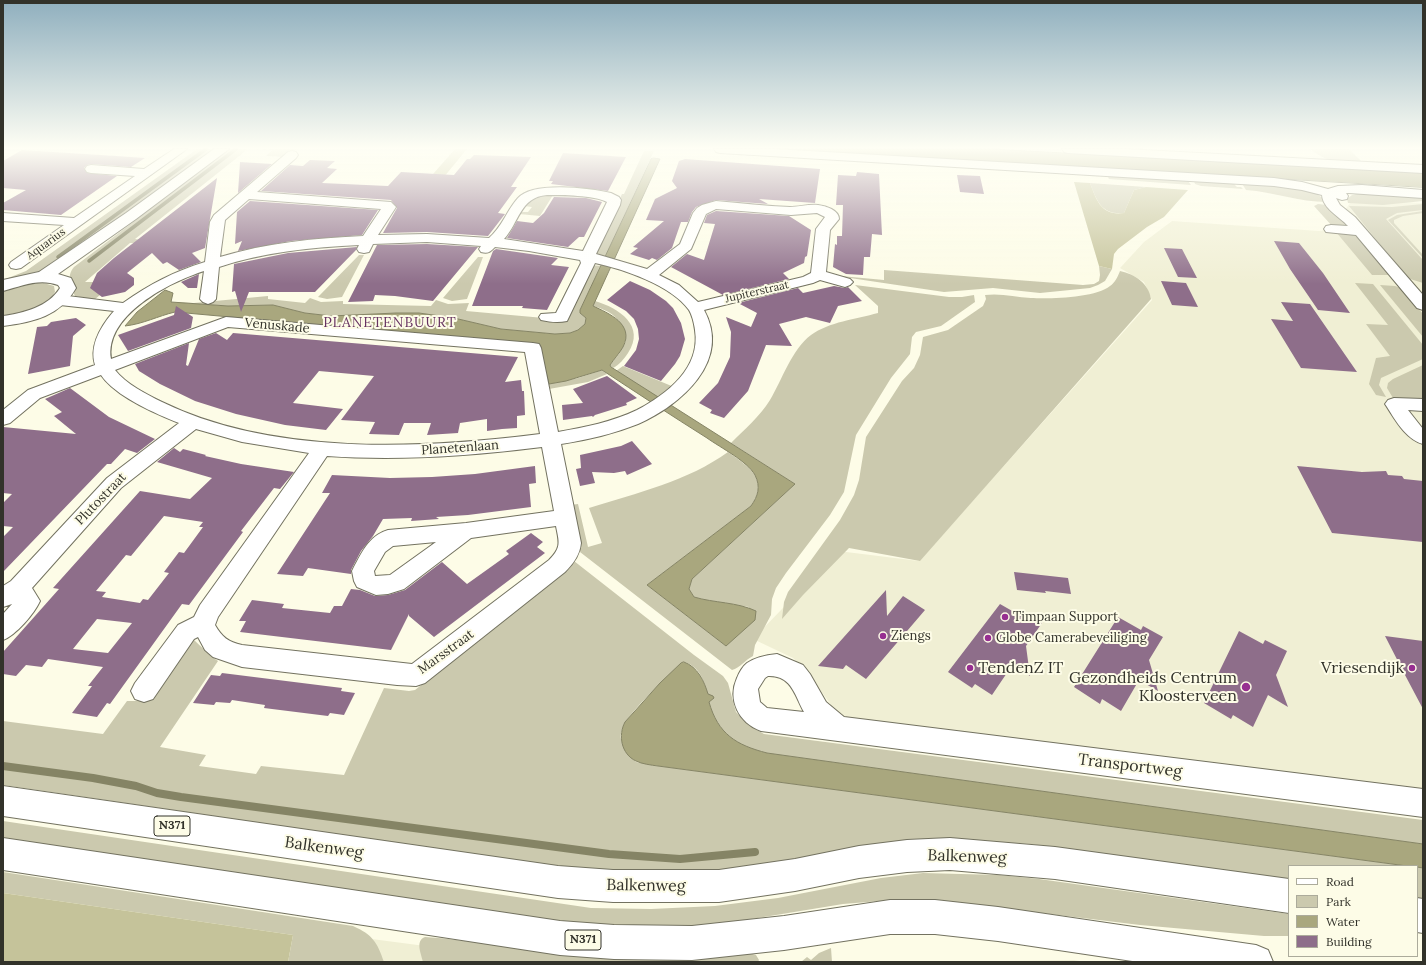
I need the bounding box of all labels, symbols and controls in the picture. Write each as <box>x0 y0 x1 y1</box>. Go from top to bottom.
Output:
street label: Aquarius <box>24 225 68 263</box>
street label: Jupiterstraat <box>724 278 790 306</box>
street label: Venuskade <box>244 315 310 337</box>
district label: PLANETENBUURT <box>323 315 457 331</box>
street label: Planetenlaan <box>421 438 499 458</box>
street label: Plutostraat <box>72 470 130 528</box>
place label: Timpaan Support <box>1013 609 1118 625</box>
marker: Timpaan Support <box>1000 612 1010 622</box>
street label: Marsstraat <box>415 627 477 677</box>
place label: Ziengs <box>891 628 931 644</box>
place label: Globe Camerabeveiliging <box>996 630 1147 646</box>
marker: Ziengs <box>878 631 888 641</box>
marker: Globe Camerabeveiliging <box>983 633 993 643</box>
place label: TendenZ IT <box>978 658 1063 678</box>
place label: Vriesendijk <box>1321 658 1404 678</box>
marker: TendenZ IT <box>965 663 975 673</box>
marker: Vriesendijk <box>1407 663 1417 673</box>
place label: Gezondheids Centrum Kloosterveen <box>1069 668 1237 706</box>
marker: Gezondheids Centrum Kloosterveen <box>1240 681 1252 693</box>
street label: Transportweg <box>1077 750 1183 782</box>
road number: N371 <box>154 816 190 836</box>
street label: Balkenweg <box>283 833 365 863</box>
street label: Balkenweg <box>927 846 1007 868</box>
legend <box>1288 865 1418 957</box>
text: Road <box>1326 874 1354 889</box>
street label: Balkenweg <box>606 876 686 896</box>
text: Park <box>1326 894 1351 909</box>
text: Water <box>1326 914 1360 929</box>
road number: N371 <box>565 930 601 950</box>
text: Building <box>1326 934 1372 949</box>

